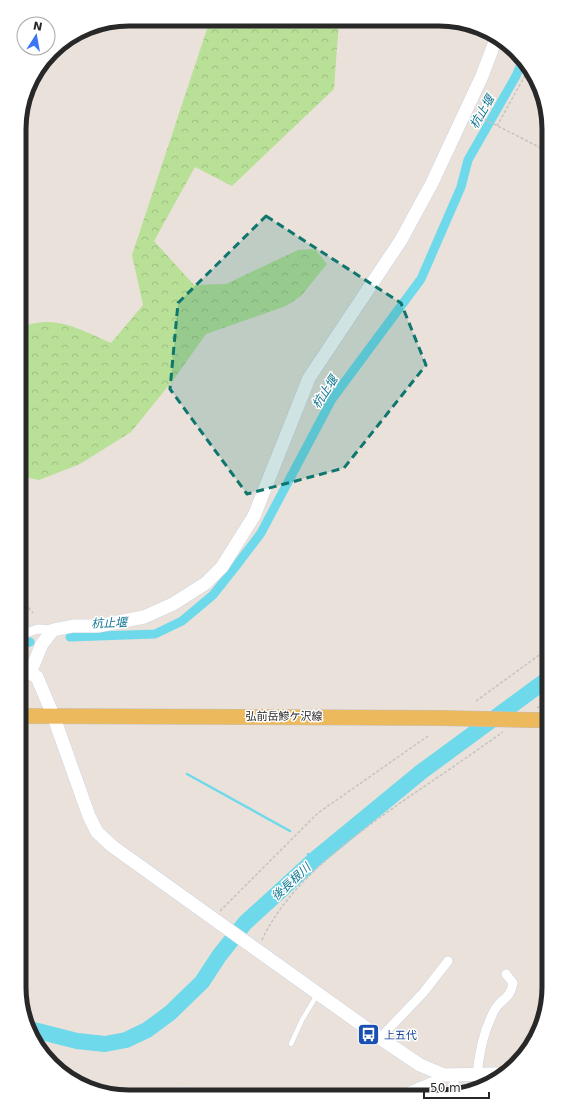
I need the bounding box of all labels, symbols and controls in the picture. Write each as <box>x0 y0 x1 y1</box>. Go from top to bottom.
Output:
north arrow <box>16 16 56 56</box>
text: N <box>32 19 44 34</box>
water label: 杭止堰 <box>467 91 498 131</box>
water label: 杭止堰 <box>309 371 342 411</box>
water label: 杭止堰 <box>91 615 129 631</box>
street label: 弘前岳鰺ケ沢線 <box>246 710 323 723</box>
water label: 後長根川 <box>269 859 315 903</box>
bus stop icon: 上五代 <box>355 1022 381 1048</box>
place label: 上五代 <box>384 1029 417 1042</box>
scale bar <box>424 1074 489 1100</box>
text: 50 m <box>430 1081 461 1095</box>

